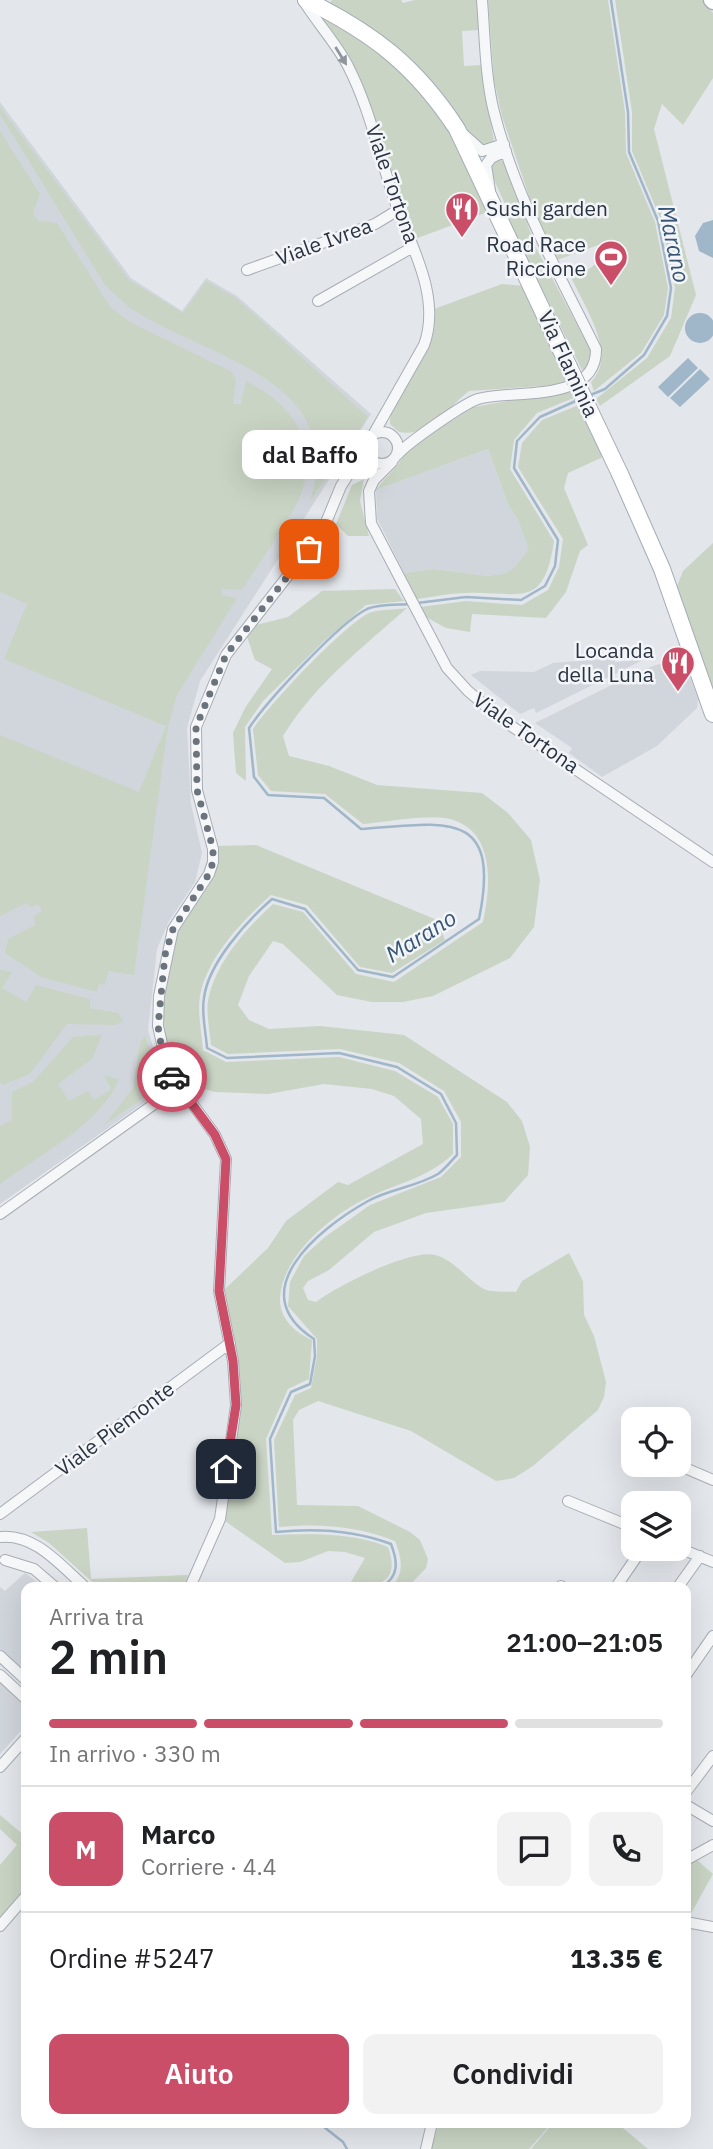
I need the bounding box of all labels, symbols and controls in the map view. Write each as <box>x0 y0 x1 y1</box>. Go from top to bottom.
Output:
one-way arrow <box>335 46 348 66</box>
street label: Viale Tortona <box>360 121 426 247</box>
restaurant icon: Sushi garden <box>443 190 481 239</box>
place label: Sushi garden <box>486 194 608 222</box>
water label: Marano <box>652 202 698 285</box>
street label: Viale Ivrea <box>272 211 376 271</box>
place label: Road Race Riccione <box>486 230 586 282</box>
sports icon: Road Race Riccione <box>592 238 630 287</box>
street label: Via Flaminia <box>532 306 606 422</box>
callout: dal Baffo <box>241 430 377 479</box>
text: dal Baffo <box>262 439 358 469</box>
pin <box>279 519 339 579</box>
icon: bag <box>290 530 328 568</box>
place label: Locanda della Luna <box>557 636 654 688</box>
restaurant icon: Locanda della Luna <box>659 644 697 693</box>
street label: Viale Tortona <box>468 685 585 779</box>
water label: Marano <box>379 902 462 969</box>
courier <box>137 1042 207 1112</box>
icon: car <box>153 1058 191 1096</box>
street label: Viale Piemonte <box>49 1374 179 1482</box>
map controls <box>621 1407 691 1561</box>
button: locate <box>621 1407 691 1477</box>
pin <box>196 1439 256 1499</box>
icon: home <box>207 1450 245 1488</box>
button: layers <box>621 1491 691 1561</box>
text: Arriva tra <box>49 1601 144 1631</box>
text: 21:00–21:05 <box>506 1625 663 1659</box>
text: 2 min <box>49 1627 168 1687</box>
text: In arrivo · 330 m <box>49 1738 221 1768</box>
button: chat <box>497 1812 571 1886</box>
button: phone <box>589 1812 663 1886</box>
text: Marco <box>141 1817 215 1851</box>
text: M <box>75 1832 97 1866</box>
text: Corriere · 4.4 <box>141 1851 277 1881</box>
text: Ordine #5247 <box>49 1941 215 1975</box>
text: 13.35 € <box>570 1941 663 1975</box>
button: Aiuto <box>49 2034 349 2114</box>
button: Condividi <box>363 2034 663 2114</box>

